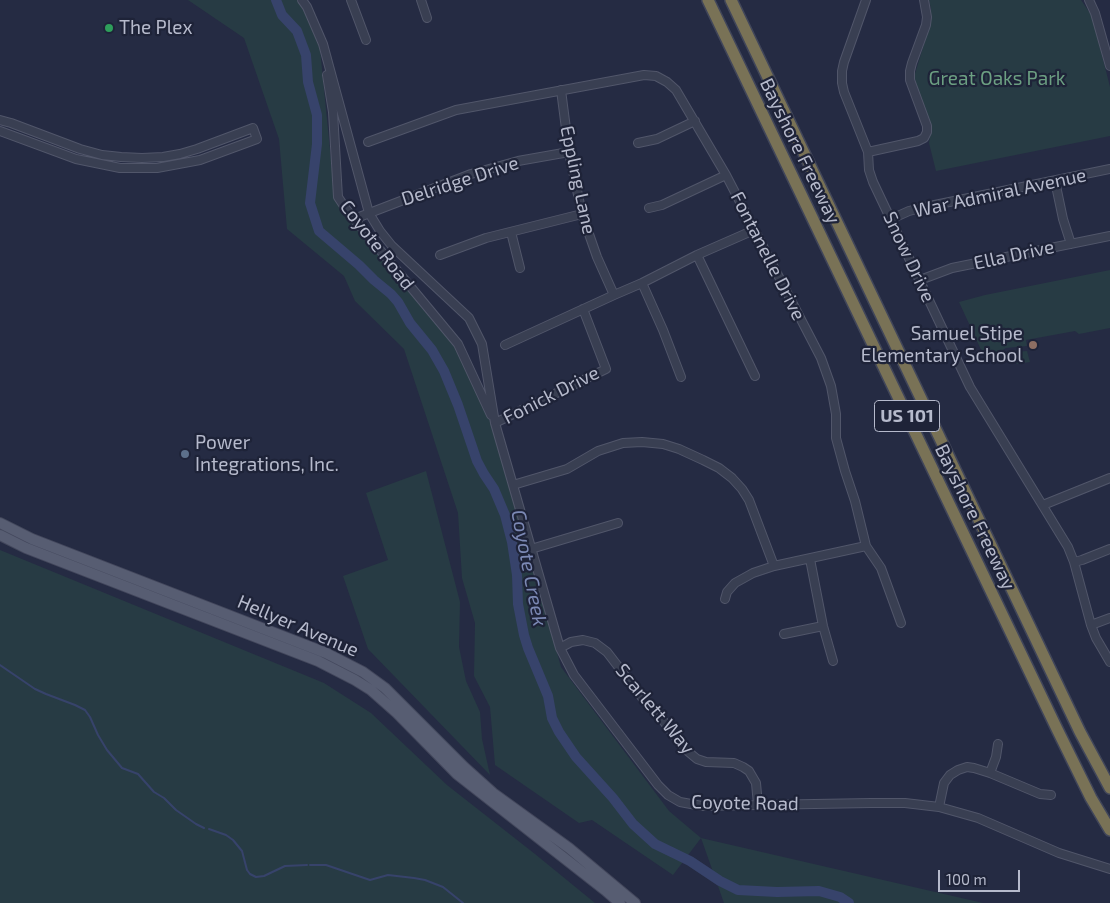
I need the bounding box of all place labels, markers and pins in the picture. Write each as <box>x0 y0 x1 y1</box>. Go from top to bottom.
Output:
place label: The Plex <box>119 17 193 39</box>
marker: The Plex <box>103 22 115 34</box>
place label: Samuel Stipe Elementary School <box>861 323 1023 367</box>
marker: Samuel Stipe Elementary School <box>1027 339 1039 351</box>
place label: Power Integrations, Inc. <box>195 432 339 476</box>
marker: Power Integrations, Inc. <box>179 448 191 460</box>

